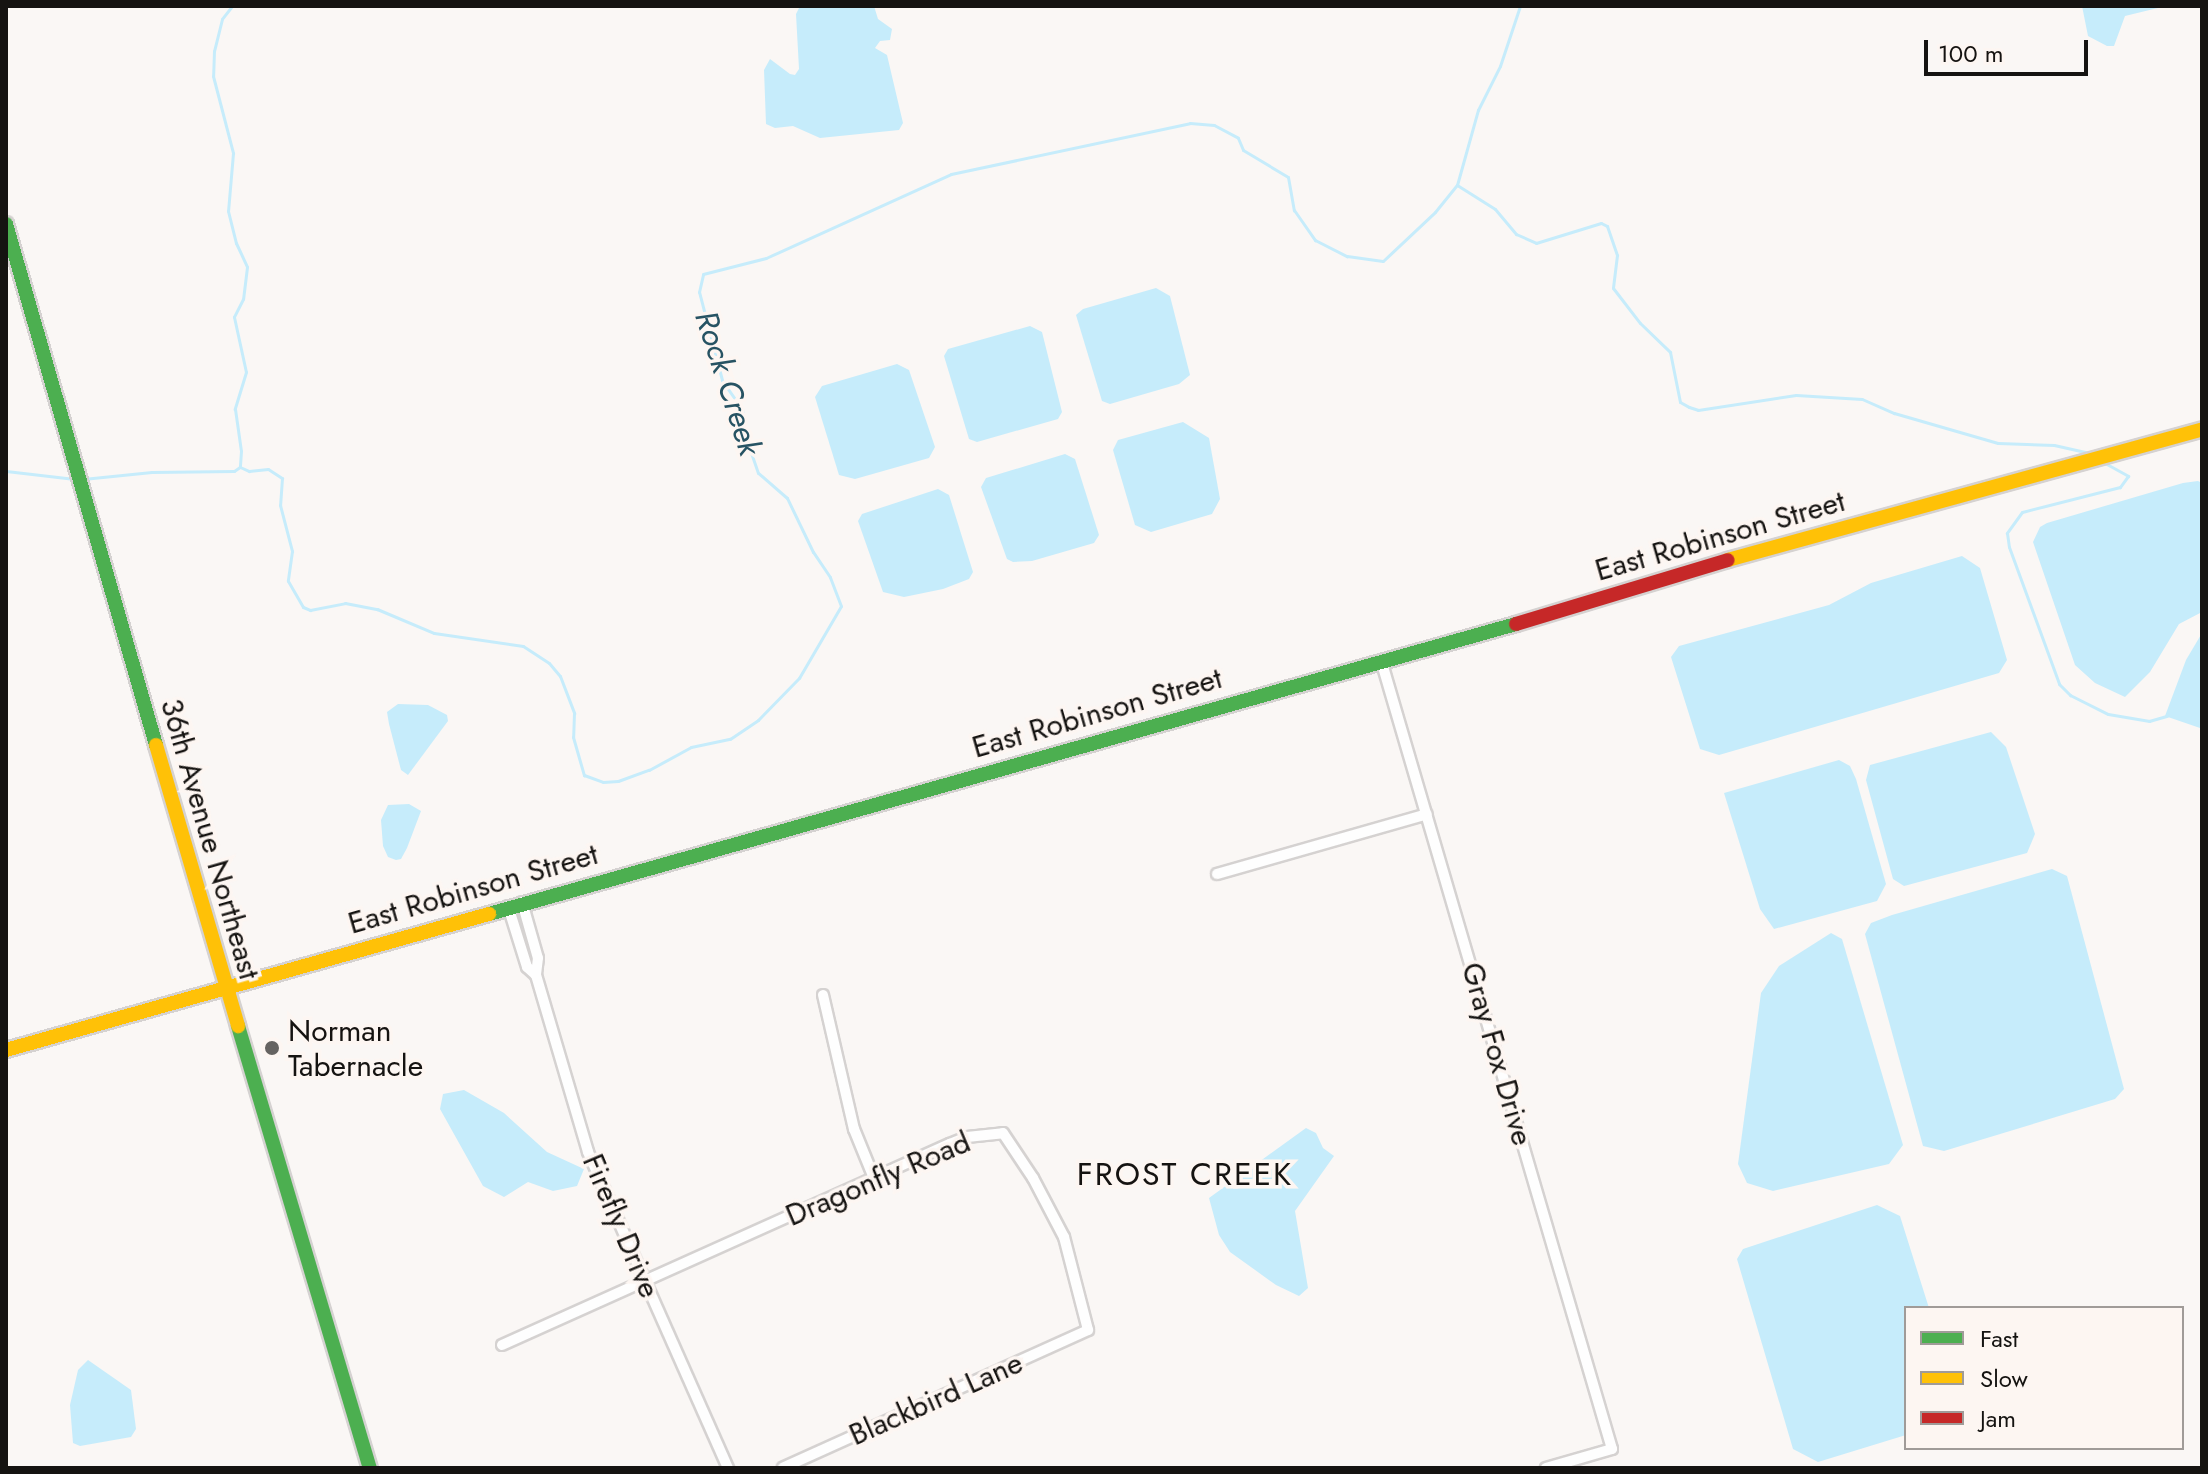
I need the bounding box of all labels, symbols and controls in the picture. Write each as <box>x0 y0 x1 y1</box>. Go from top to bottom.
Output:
scale bar <box>1928 24 2092 74</box>
text: 100 m <box>1938 36 2004 71</box>
water label: Rock Creek <box>687 306 769 460</box>
street label: East Robinson Street <box>1591 483 1849 589</box>
street label: East Robinson Street <box>968 660 1226 766</box>
street label: 36th Avenue Northeast <box>153 695 267 983</box>
street label: East Robinson Street <box>344 836 602 942</box>
street label: Gray Fox Drive <box>1454 959 1540 1149</box>
place label: Norman Tabernacle <box>288 1013 423 1084</box>
marker: Norman Tabernacle <box>263 1039 281 1057</box>
street label: Dragonfly Road <box>780 1124 976 1234</box>
street label: Firefly Drive <box>575 1149 667 1303</box>
district label: FROST CREEK <box>1077 1155 1293 1193</box>
legend <box>1904 1306 2184 1450</box>
text: Fast <box>1980 1321 2018 1356</box>
street label: Blackbird Lane <box>844 1345 1028 1453</box>
text: Slow <box>1980 1361 2028 1396</box>
text: Jam <box>1980 1401 2016 1436</box>

